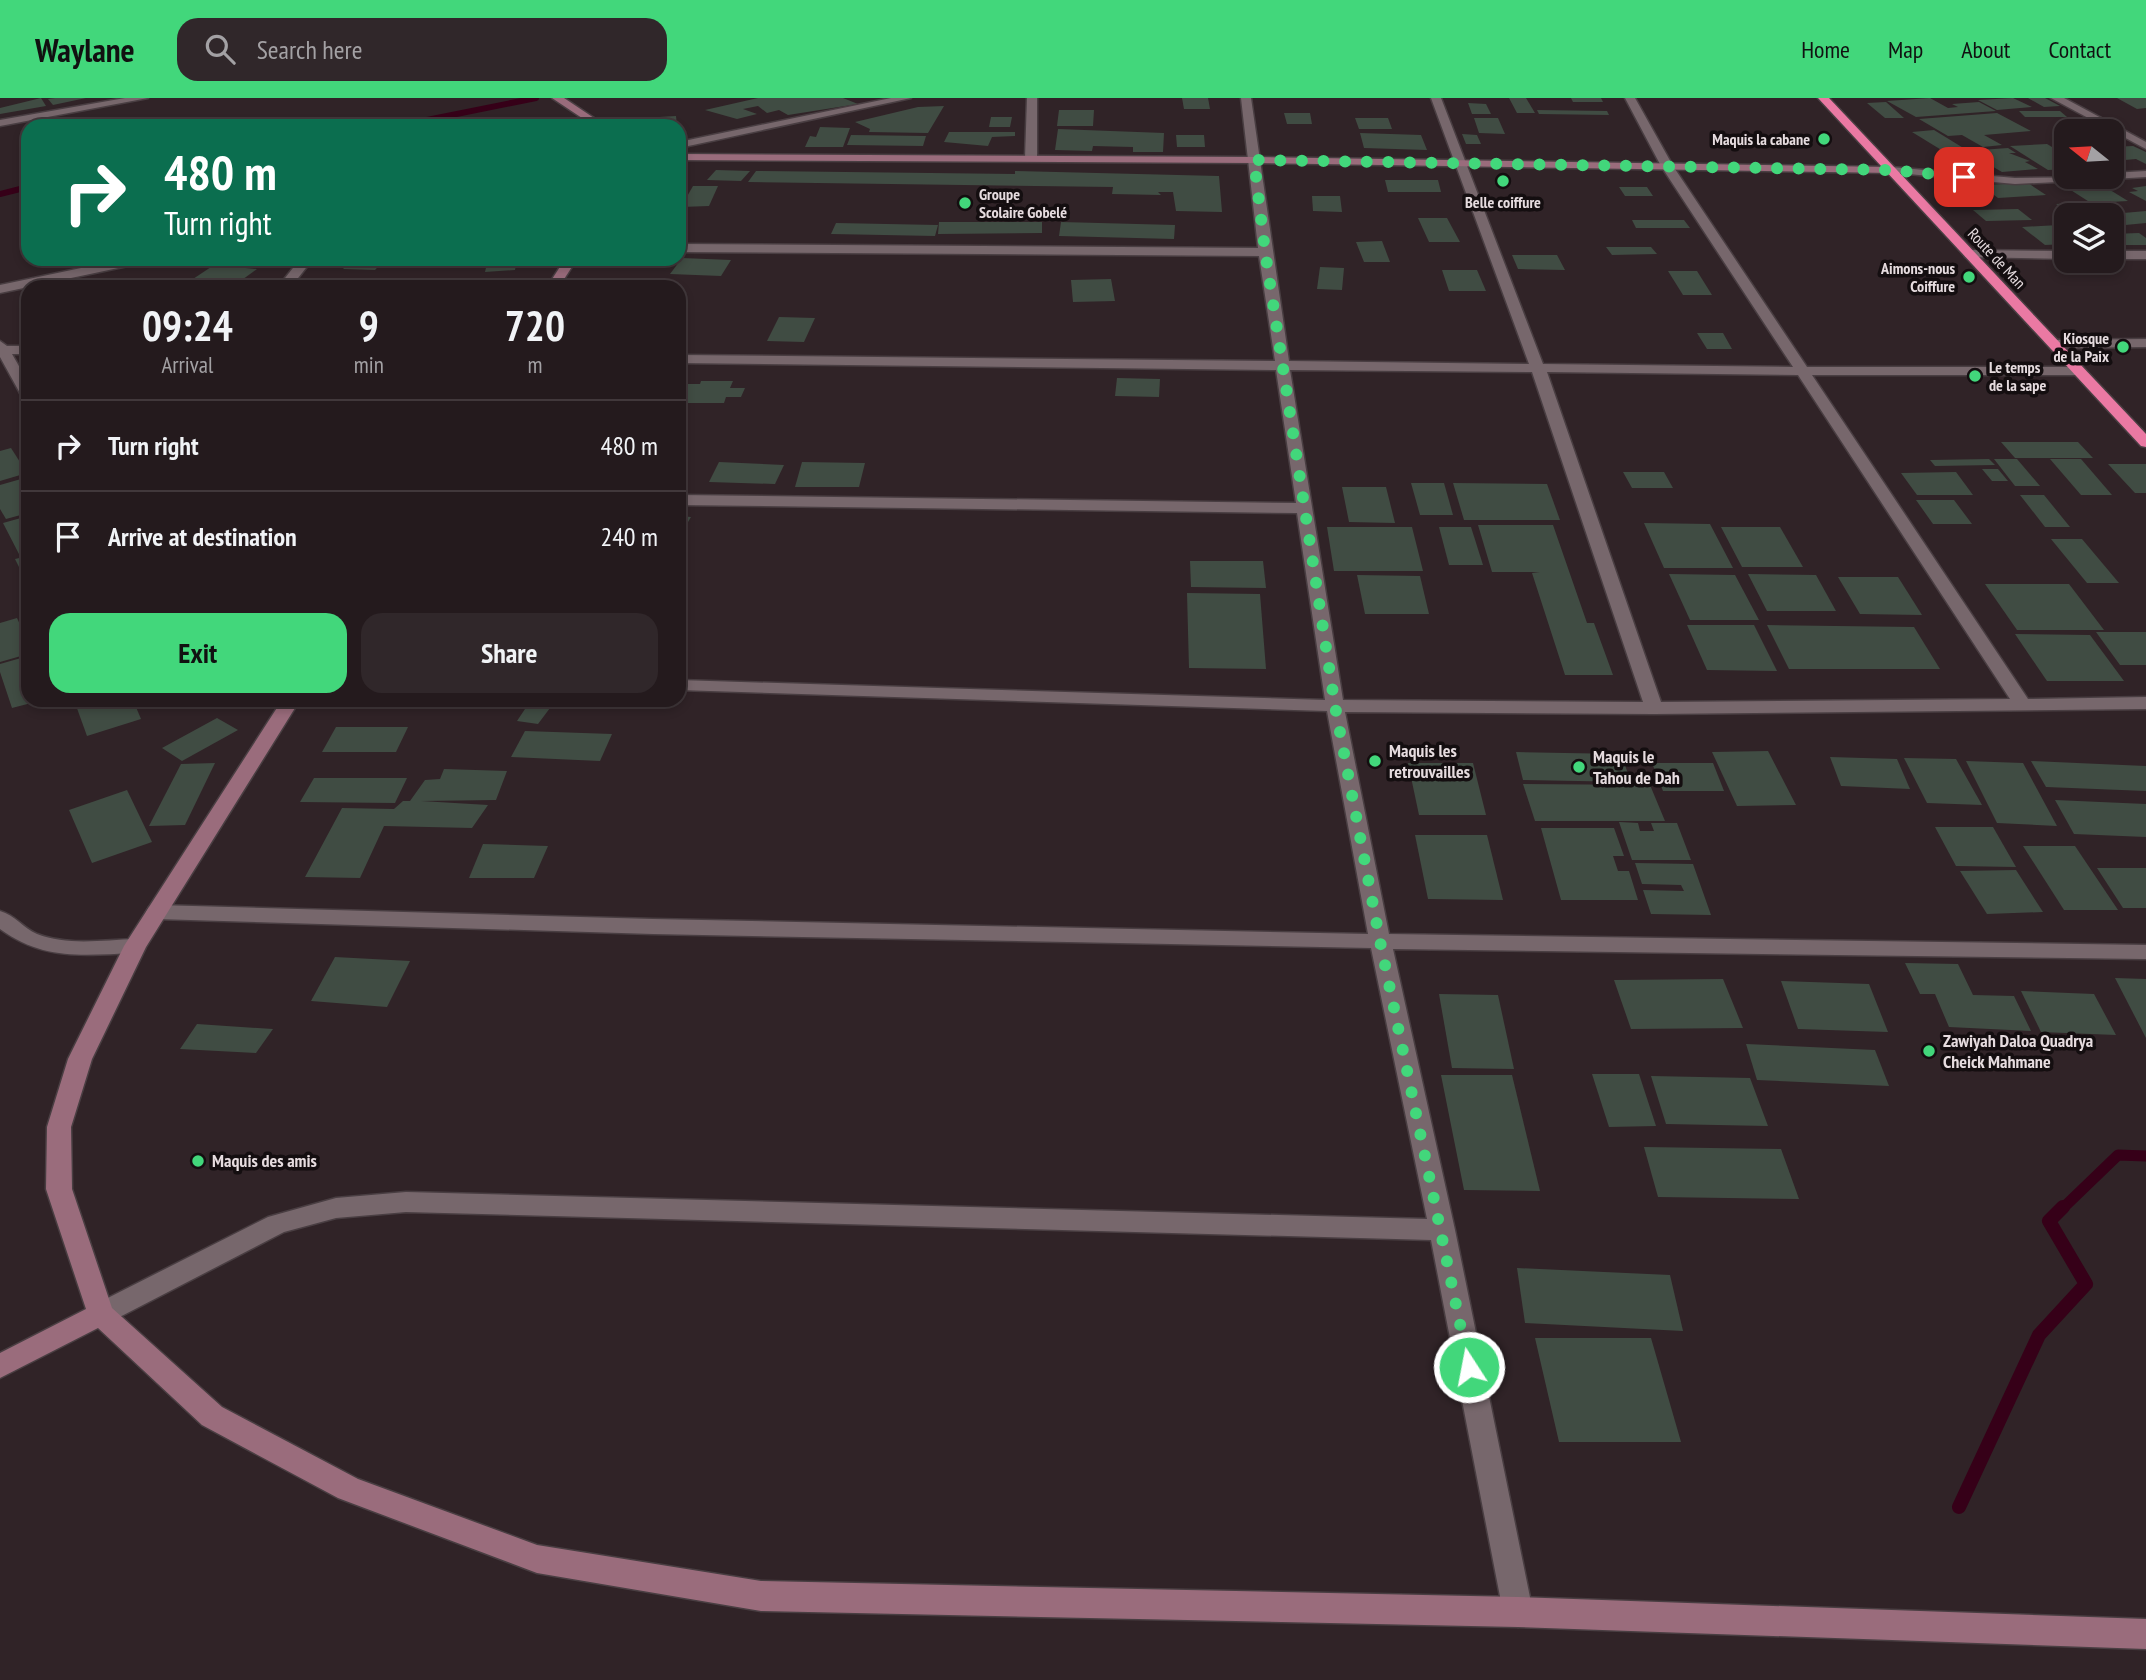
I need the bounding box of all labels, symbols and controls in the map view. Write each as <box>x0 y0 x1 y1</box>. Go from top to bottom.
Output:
search box <box>177 18 667 81</box>
text: Waylane <box>35 28 135 71</box>
icon: search <box>201 30 239 68</box>
text: Search here <box>257 33 362 66</box>
text: Home <box>1801 34 1850 65</box>
text: Map <box>1888 34 1923 65</box>
text: About <box>1961 34 2010 65</box>
text: Contact <box>2048 34 2111 65</box>
north arrow <box>2054 119 2124 189</box>
map controls <box>2054 119 2124 273</box>
place label: Maquis la cabane <box>1712 129 1810 149</box>
marker: Maquis la cabane <box>1816 131 1832 147</box>
text: 480 m <box>164 140 277 204</box>
icon: right <box>49 147 140 238</box>
pin <box>1934 147 1994 207</box>
icon: arrive <box>1945 158 1983 196</box>
marker: Belle coiffure <box>1495 173 1511 189</box>
place label: Groupe Scolaire Gobelé <box>979 184 1067 222</box>
place label: Belle coiffure <box>1465 192 1541 212</box>
marker: Groupe Scolaire Gobelé <box>957 195 973 211</box>
text: Turn right <box>164 202 272 244</box>
button: layers <box>2054 203 2124 273</box>
street label: Route de Man <box>1964 223 2030 293</box>
place label: Aimons-nous Coiffure <box>1880 258 1955 296</box>
marker: Aimons-nous Coiffure <box>1961 269 1977 285</box>
text: 09:24 <box>142 298 233 353</box>
text: 9 <box>359 298 379 353</box>
text: 720 <box>505 298 565 353</box>
place label: Kiosque de la Paix <box>2053 328 2109 366</box>
marker: Kiosque de la Paix <box>2115 339 2131 355</box>
text: Arrival <box>161 350 213 379</box>
text: min <box>354 350 384 379</box>
text: m <box>527 350 542 379</box>
place label: Le temps de la sape <box>1989 357 2046 395</box>
marker: Le temps de la sape <box>1967 368 1983 384</box>
icon: right <box>49 427 87 465</box>
text: Turn right <box>108 429 199 462</box>
text: 480 m <box>600 429 658 462</box>
icon: arrive <box>49 518 87 556</box>
text: Arrive at destination <box>108 520 297 553</box>
text: 240 m <box>600 520 658 553</box>
button: Exit <box>49 613 347 693</box>
button: Share <box>361 613 658 693</box>
place label: Maquis les retrouvailles <box>1389 739 1470 783</box>
place label: Maquis le Tahou de Dah <box>1593 745 1680 789</box>
marker: Maquis les retrouvailles <box>1367 753 1383 769</box>
marker: Maquis le Tahou de Dah <box>1571 759 1587 775</box>
place label: Zawiyah Daloa Quadrya Cheick Mahmane <box>1943 1029 2093 1073</box>
marker: Zawiyah Daloa Quadrya Cheick Mahmane <box>1921 1043 1937 1059</box>
place label: Maquis des amis <box>212 1149 317 1172</box>
marker: Maquis des amis <box>190 1153 206 1169</box>
position arrow <box>1432 1330 1506 1404</box>

